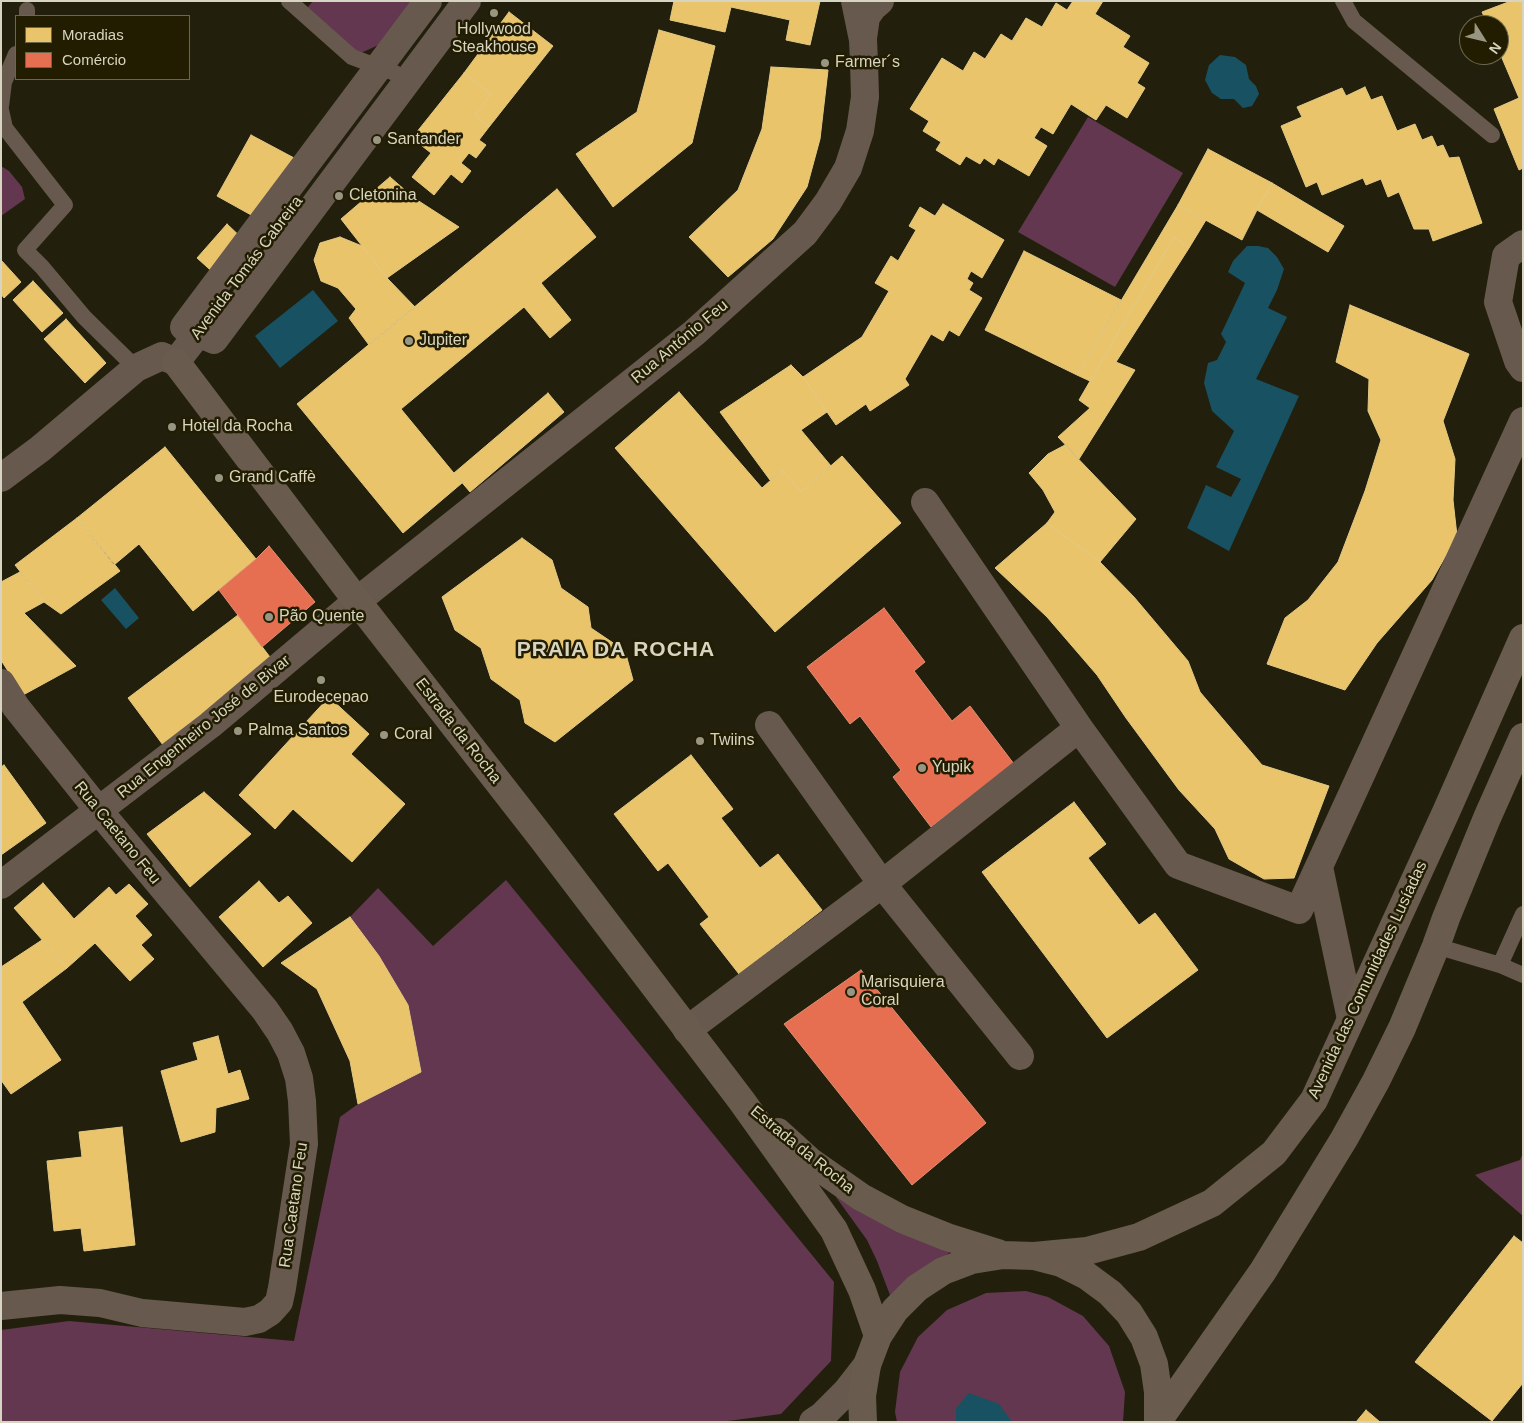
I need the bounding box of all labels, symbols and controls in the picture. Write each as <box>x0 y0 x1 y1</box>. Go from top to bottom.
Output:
marker: Hollywood Steakhouse <box>488 7 500 19</box>
legend <box>15 15 190 80</box>
north arrow <box>1459 15 1509 65</box>
place label: Hollywood Steakhouse <box>452 20 536 58</box>
text: Moradias <box>62 26 124 43</box>
text: N <box>1486 39 1505 57</box>
text: Comércio <box>62 51 126 68</box>
place label: Farmer´s <box>835 53 900 73</box>
marker: Farmer´s <box>819 57 831 69</box>
place label: Santander <box>387 130 461 150</box>
marker: Santander <box>371 134 383 146</box>
place label: Cletonina <box>349 186 417 206</box>
marker: Cletonina <box>333 190 345 202</box>
street label: Avenida Tomás Cabreira <box>187 192 307 344</box>
street label: Rua António Feu <box>628 296 732 388</box>
place label: Jupiter <box>419 331 467 351</box>
marker: Jupiter <box>403 335 415 347</box>
place label: Hotel da Rocha <box>182 417 292 437</box>
marker: Hotel da Rocha <box>166 421 178 433</box>
place label: Grand Caffè <box>229 468 316 488</box>
marker: Grand Caffè <box>213 472 225 484</box>
place label: Pão Quente <box>279 607 364 627</box>
marker: Pão Quente <box>263 611 275 623</box>
district label: PRAIA DA ROCHA <box>515 637 717 663</box>
street label: Rua Engenheiro José de Bivar <box>114 651 294 803</box>
marker: Eurodecepao <box>315 674 327 686</box>
street label: Estrada da Rocha <box>411 675 505 787</box>
place label: Eurodecepao <box>273 688 369 708</box>
place label: Palma Santos <box>248 721 348 741</box>
marker: Palma Santos <box>232 725 244 737</box>
place label: Coral <box>394 725 432 745</box>
marker: Coral <box>378 729 390 741</box>
place label: Twiins <box>710 731 754 751</box>
marker: Twiins <box>694 735 706 747</box>
place label: Yupik <box>932 758 971 778</box>
marker: Yupik <box>916 762 928 774</box>
street label: Rua Caetano Feu <box>70 778 164 888</box>
street label: Avenida das Comunidades Lusíadas <box>1304 858 1432 1102</box>
place label: Marisquiera Coral <box>861 973 945 1011</box>
marker: Marisquiera Coral <box>845 986 857 998</box>
street label: Estrada da Rocha <box>746 1102 858 1198</box>
street label: Rua Caetano Feu <box>276 1141 312 1269</box>

